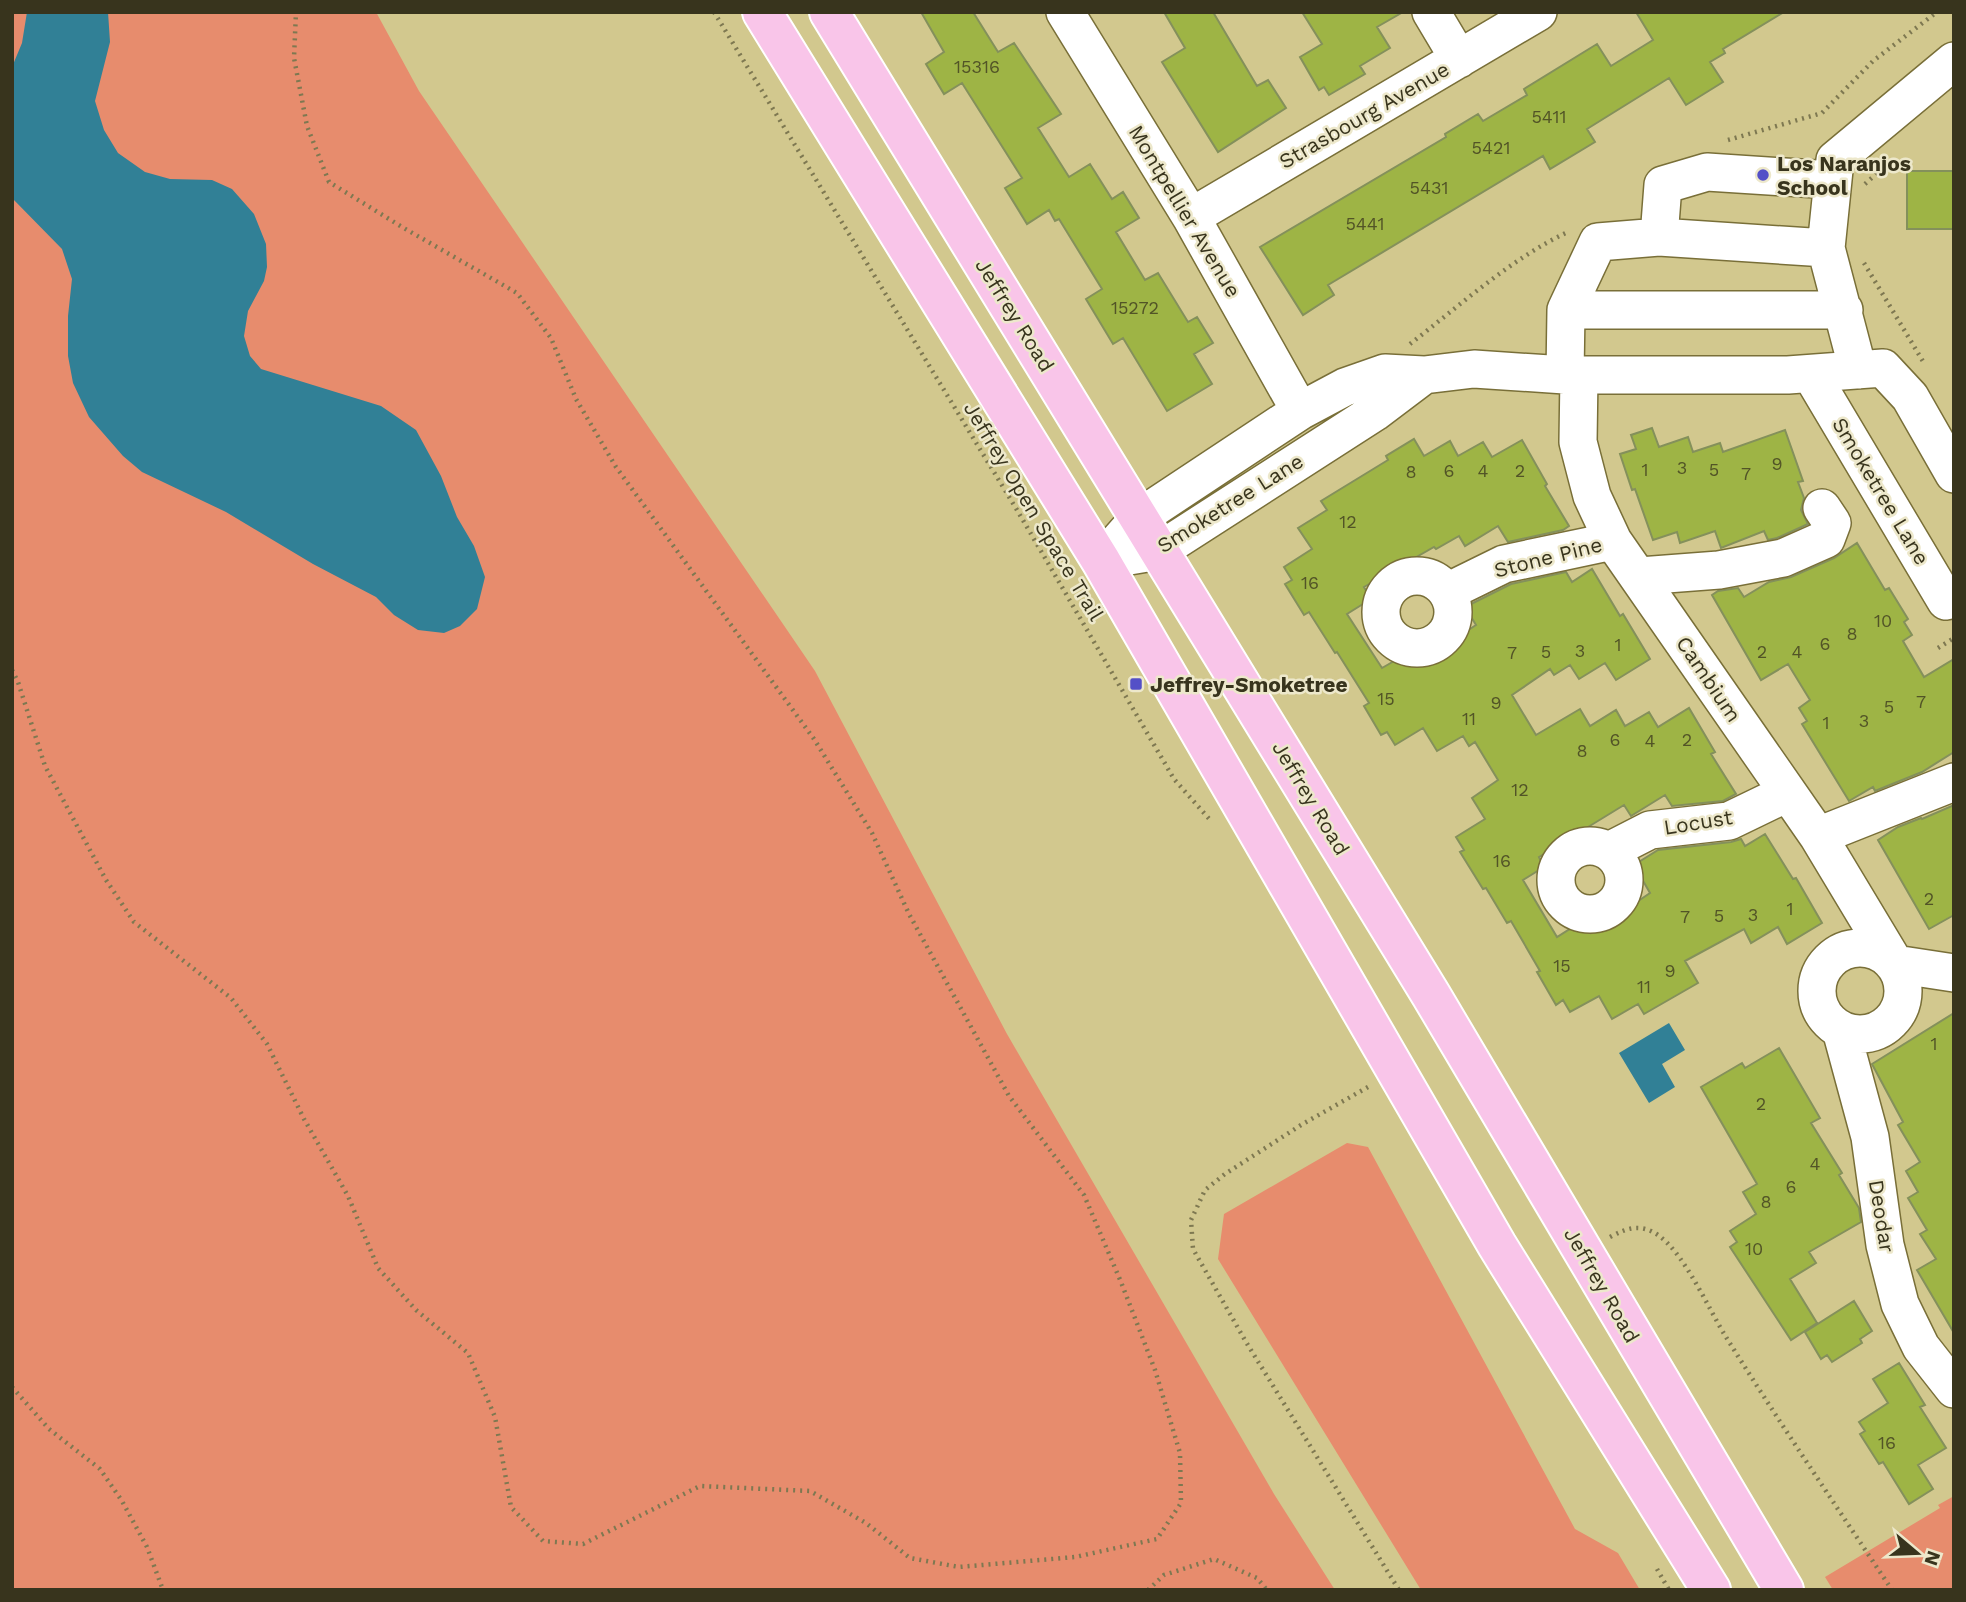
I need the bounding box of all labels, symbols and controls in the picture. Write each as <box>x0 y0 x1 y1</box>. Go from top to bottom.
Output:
house number: 15316 <box>954 56 1000 77</box>
street label: Strasbourg Avenue <box>1275 56 1453 174</box>
house number: 5411 <box>1531 106 1567 127</box>
street label: Montpellier Avenue <box>1124 120 1246 302</box>
house number: 5421 <box>1472 137 1511 158</box>
place label: Los Naranjos School <box>1777 151 1911 200</box>
marker: Los Naranjos School <box>1755 167 1771 183</box>
house number: 5431 <box>1410 177 1449 198</box>
house number: 5441 <box>1345 213 1385 234</box>
street label: Jeffrey Road <box>970 254 1060 376</box>
house number: 15272 <box>1111 297 1159 318</box>
street label: Jeffrey Open Space Trail <box>959 397 1110 625</box>
street label: Smoketree Lane <box>1827 413 1935 569</box>
street label: Smoketree Lane <box>1152 448 1308 558</box>
house number: 9 <box>1771 453 1783 474</box>
house number: 3 <box>1677 457 1687 478</box>
house number: 1 <box>1641 459 1649 480</box>
house number: 5 <box>1709 459 1719 480</box>
house number: 6 <box>1444 460 1454 481</box>
house number: 4 <box>1478 460 1489 481</box>
house number: 2 <box>1515 460 1525 481</box>
house number: 8 <box>1405 461 1417 482</box>
house number: 7 <box>1741 463 1751 484</box>
house number: 12 <box>1339 511 1357 532</box>
street label: Stone Pine <box>1491 531 1605 583</box>
house number: 16 <box>1301 572 1319 593</box>
house number: 10 <box>1874 610 1892 631</box>
house number: 8 <box>1846 623 1858 644</box>
street label: Cambium <box>1671 631 1747 727</box>
house number: 6 <box>1820 633 1830 654</box>
house number: 1 <box>1614 634 1622 655</box>
house number: 3 <box>1575 640 1585 661</box>
house number: 5 <box>1541 641 1551 662</box>
house number: 2 <box>1757 641 1767 662</box>
house number: 4 <box>1792 641 1803 662</box>
house number: 7 <box>1507 642 1517 663</box>
place label: Jeffrey-Smoketree <box>1150 672 1348 697</box>
marker: Jeffrey-Smoketree <box>1128 676 1144 692</box>
house number: 15 <box>1377 688 1395 709</box>
house number: 7 <box>1916 691 1926 712</box>
house number: 9 <box>1490 692 1502 713</box>
house number: 5 <box>1884 696 1894 717</box>
house number: 11 <box>1462 708 1476 729</box>
house number: 3 <box>1859 710 1869 731</box>
house number: 1 <box>1822 712 1830 733</box>
house number: 6 <box>1610 729 1620 750</box>
house number: 2 <box>1682 729 1692 750</box>
house number: 4 <box>1645 730 1656 751</box>
street label: Jeffrey Road <box>1267 736 1355 860</box>
house number: 8 <box>1576 740 1588 761</box>
house number: 12 <box>1511 779 1529 800</box>
street label: Locust <box>1662 804 1734 840</box>
house number: 16 <box>1493 850 1511 871</box>
house number: 2 <box>1924 888 1934 909</box>
house number: 1 <box>1786 898 1794 919</box>
house number: 3 <box>1748 904 1758 925</box>
house number: 5 <box>1714 905 1724 926</box>
house number: 7 <box>1680 906 1690 927</box>
house number: 15 <box>1553 955 1571 976</box>
house number: 9 <box>1664 960 1676 981</box>
house number: 11 <box>1637 976 1651 997</box>
house number: 1 <box>1930 1033 1938 1054</box>
house number: 2 <box>1756 1093 1766 1114</box>
house number: 4 <box>1810 1153 1821 1174</box>
house number: 6 <box>1786 1176 1796 1197</box>
street label: Deodar <box>1864 1178 1900 1255</box>
house number: 8 <box>1760 1191 1772 1212</box>
street label: Jeffrey Road <box>1559 1223 1645 1347</box>
house number: 10 <box>1745 1238 1763 1259</box>
house number: 16 <box>1878 1432 1896 1453</box>
north arrow <box>1882 1518 1952 1588</box>
text: N <box>1919 1548 1946 1569</box>

